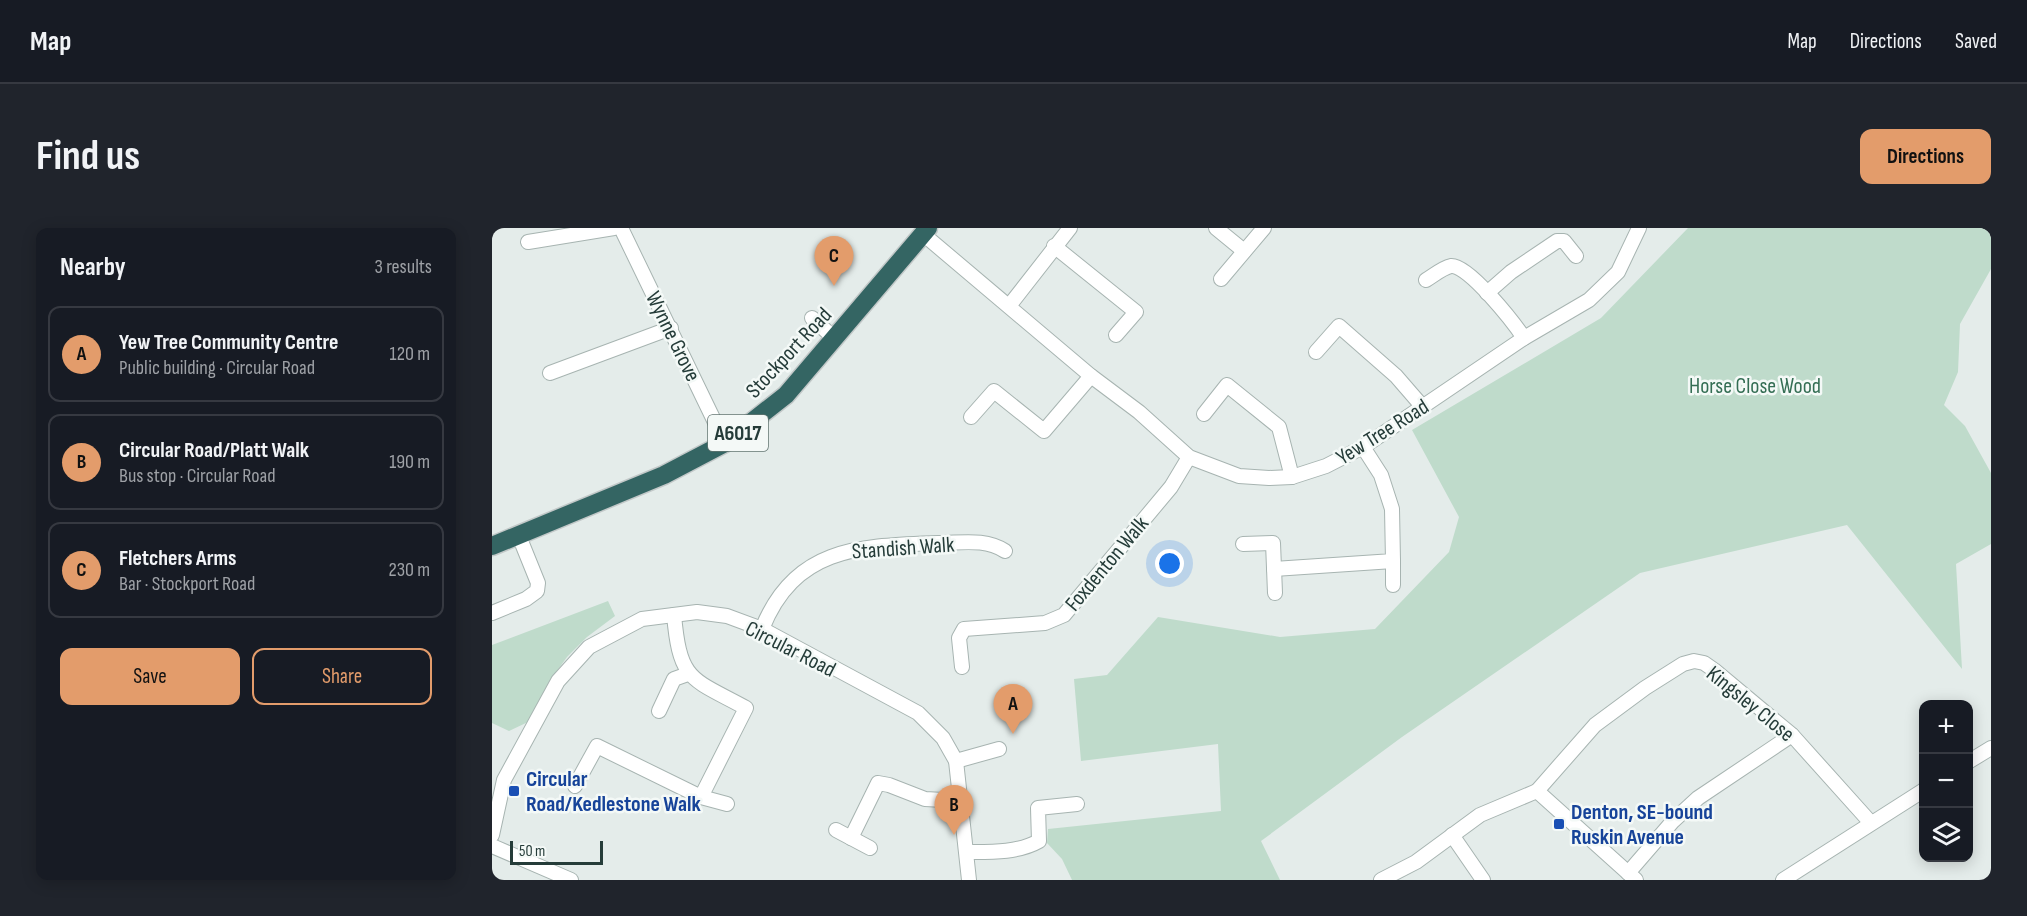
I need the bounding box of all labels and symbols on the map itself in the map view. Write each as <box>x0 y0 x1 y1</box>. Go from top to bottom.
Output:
pin: C <box>814 236 854 286</box>
street label: Wynne Grove <box>639 287 706 386</box>
street label: Stockport Road <box>740 302 838 404</box>
park label: Horse Close Wood <box>1689 373 1821 400</box>
street label: Yew Tree Road <box>1332 393 1434 471</box>
road number: A6017 <box>708 415 768 451</box>
street label: Foxdenton Walk <box>1060 511 1155 617</box>
street label: Standish Walk <box>851 531 956 566</box>
your location <box>1155 549 1184 578</box>
street label: Circular Road <box>741 615 840 684</box>
street label: Kingsley Close <box>1701 660 1800 748</box>
pin: A <box>994 684 1032 734</box>
place label: Circular Road/Kedlestone Walk <box>526 766 701 818</box>
marker: Circular Road/Kedlestone Walk <box>507 784 521 798</box>
pin: B <box>934 786 974 835</box>
place label: Denton, SE-bound Ruskin Avenue <box>1571 799 1713 851</box>
marker: Denton, SE-bound Ruskin Avenue <box>1552 817 1566 831</box>
scale bar <box>510 838 603 866</box>

